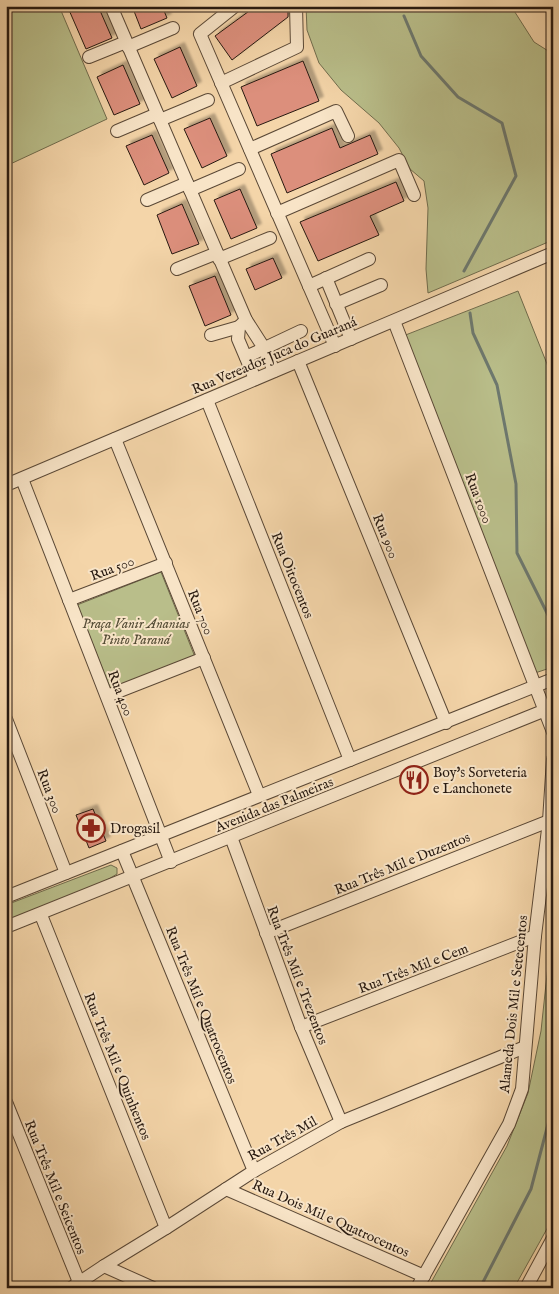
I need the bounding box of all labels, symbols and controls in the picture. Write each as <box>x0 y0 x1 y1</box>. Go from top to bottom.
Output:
street label: Rua Vereador Juca do Guaraná <box>189 313 360 399</box>
street label: Rua 1000 <box>460 471 496 526</box>
street label: Rua 900 <box>368 511 402 562</box>
street label: Rua Oitocentos <box>267 530 318 621</box>
street label: Rua 500 <box>88 552 137 586</box>
street label: Rua 700 <box>183 587 217 638</box>
park label: Praça Vanir Ananias Pinto Paraná <box>82 615 191 649</box>
street label: Rua 400 <box>103 668 137 719</box>
place label: Boy's Sorveteria e Lanchonete <box>433 764 528 798</box>
restaurant icon: Boy's Sorveteria e Lanchonete <box>399 765 429 795</box>
street label: Rua 300 <box>32 767 66 816</box>
street label: Avenida das Palmeiras <box>212 773 336 837</box>
pharmacy icon: Drogasil <box>76 813 106 843</box>
place label: Drogasil <box>110 820 160 838</box>
street label: Rua Três Mil e Duzentos <box>332 828 473 899</box>
street label: Rua Três Mil e Trezentos <box>262 903 332 1047</box>
street label: Alameda Dois Mil e Setecentos <box>496 914 532 1095</box>
street label: Rua Três Mil e Quatrocentos <box>161 924 241 1087</box>
street label: Rua Três Mil e Cem <box>356 940 471 998</box>
street label: Rua Três Mil e Quinhentos <box>79 990 155 1143</box>
street label: Rua Três Mil <box>245 1112 320 1165</box>
street label: Rua Três Mil e Seicentos <box>20 1118 90 1257</box>
street label: Rua Dois Mil e Quatrocentos <box>249 1176 412 1262</box>

